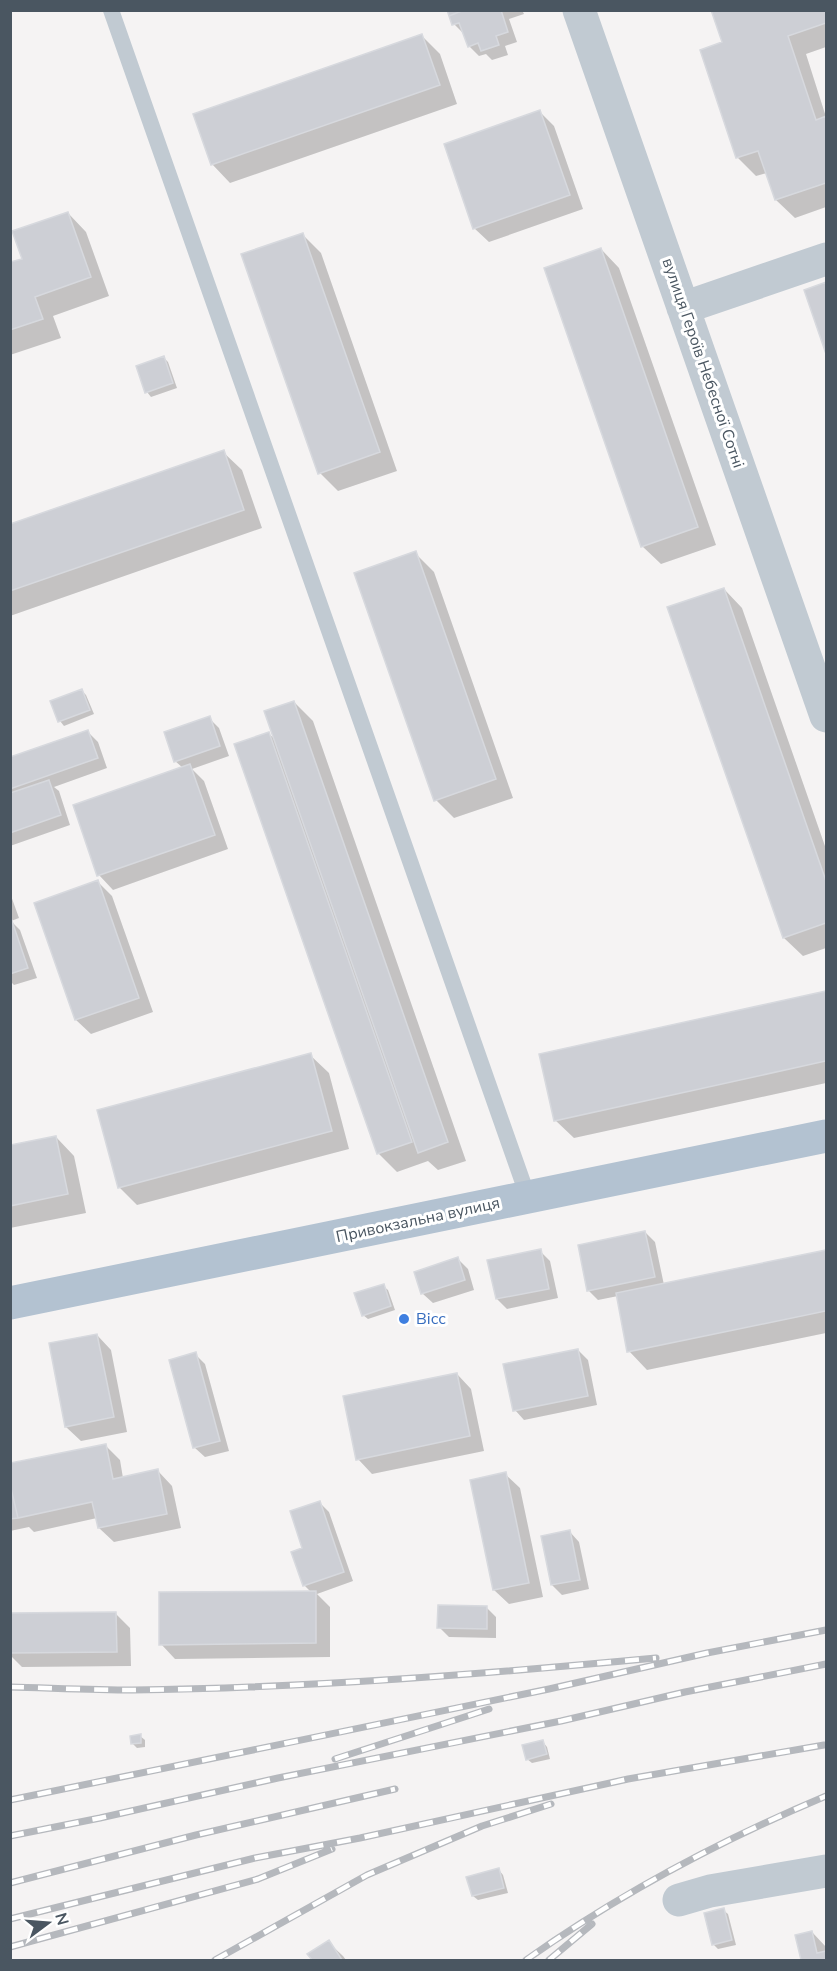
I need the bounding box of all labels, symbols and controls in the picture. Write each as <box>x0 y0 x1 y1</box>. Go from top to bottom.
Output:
street label: вулиця Героїв Небесної Сотні <box>657 255 749 471</box>
street label: Привокзальна вулиця <box>334 1192 502 1248</box>
place label: Вісс <box>416 1308 446 1330</box>
marker: Вісс <box>397 1312 411 1326</box>
north arrow <box>18 1893 78 1953</box>
text: N <box>49 1910 74 1928</box>

